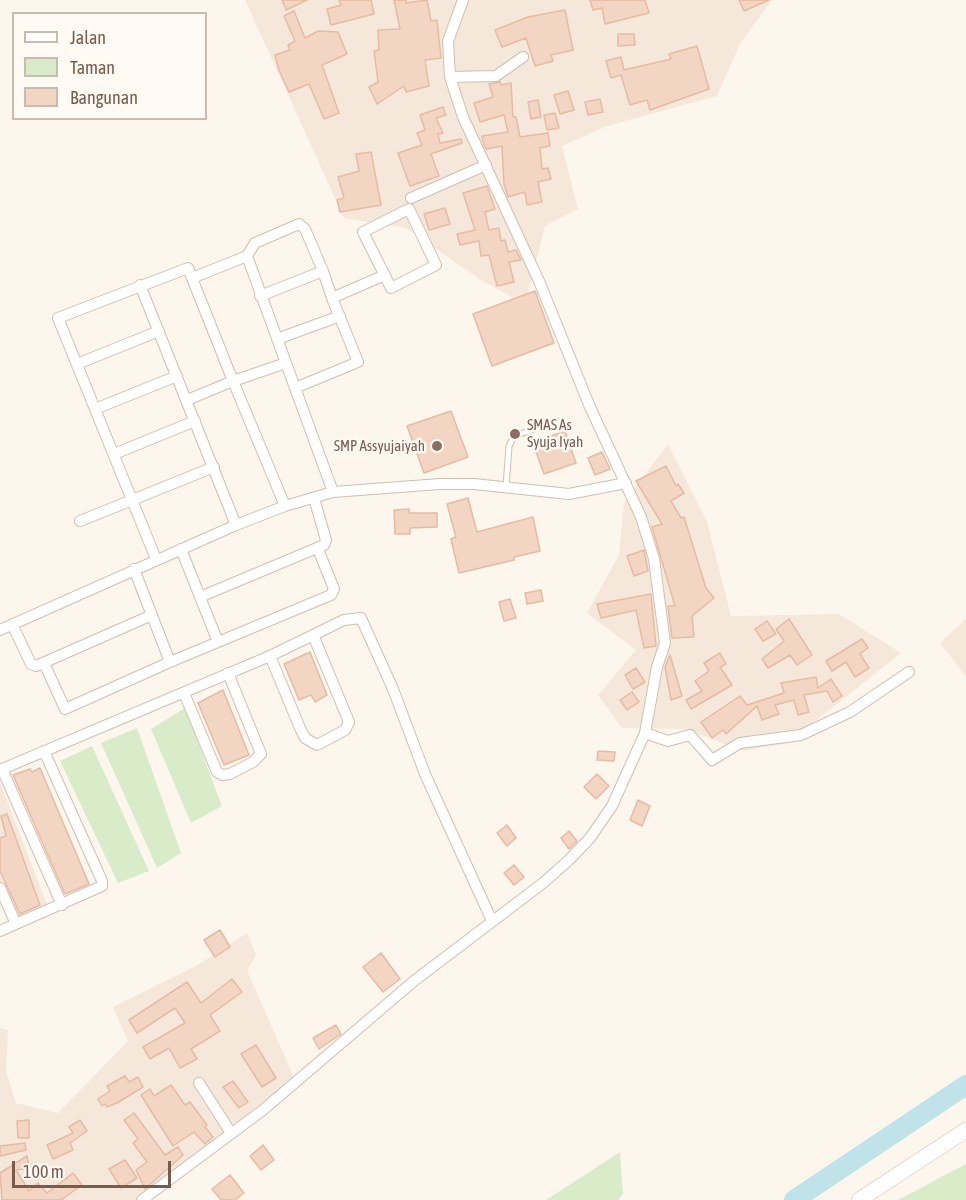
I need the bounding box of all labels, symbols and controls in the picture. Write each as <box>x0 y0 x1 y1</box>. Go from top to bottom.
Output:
legend <box>12 12 207 120</box>
text: Jalan <box>70 27 106 48</box>
text: Taman <box>70 57 115 78</box>
text: Bangunan <box>70 87 138 108</box>
place label: SMAS As Syuja Iyah <box>527 416 583 451</box>
marker: SMAS As Syuja Iyah <box>508 427 522 441</box>
place label: SMP Assyujaiyah <box>334 437 425 455</box>
marker: SMP Assyujaiyah <box>430 439 444 453</box>
scale bar <box>15 1149 174 1187</box>
text: 100 m <box>23 1161 64 1182</box>

